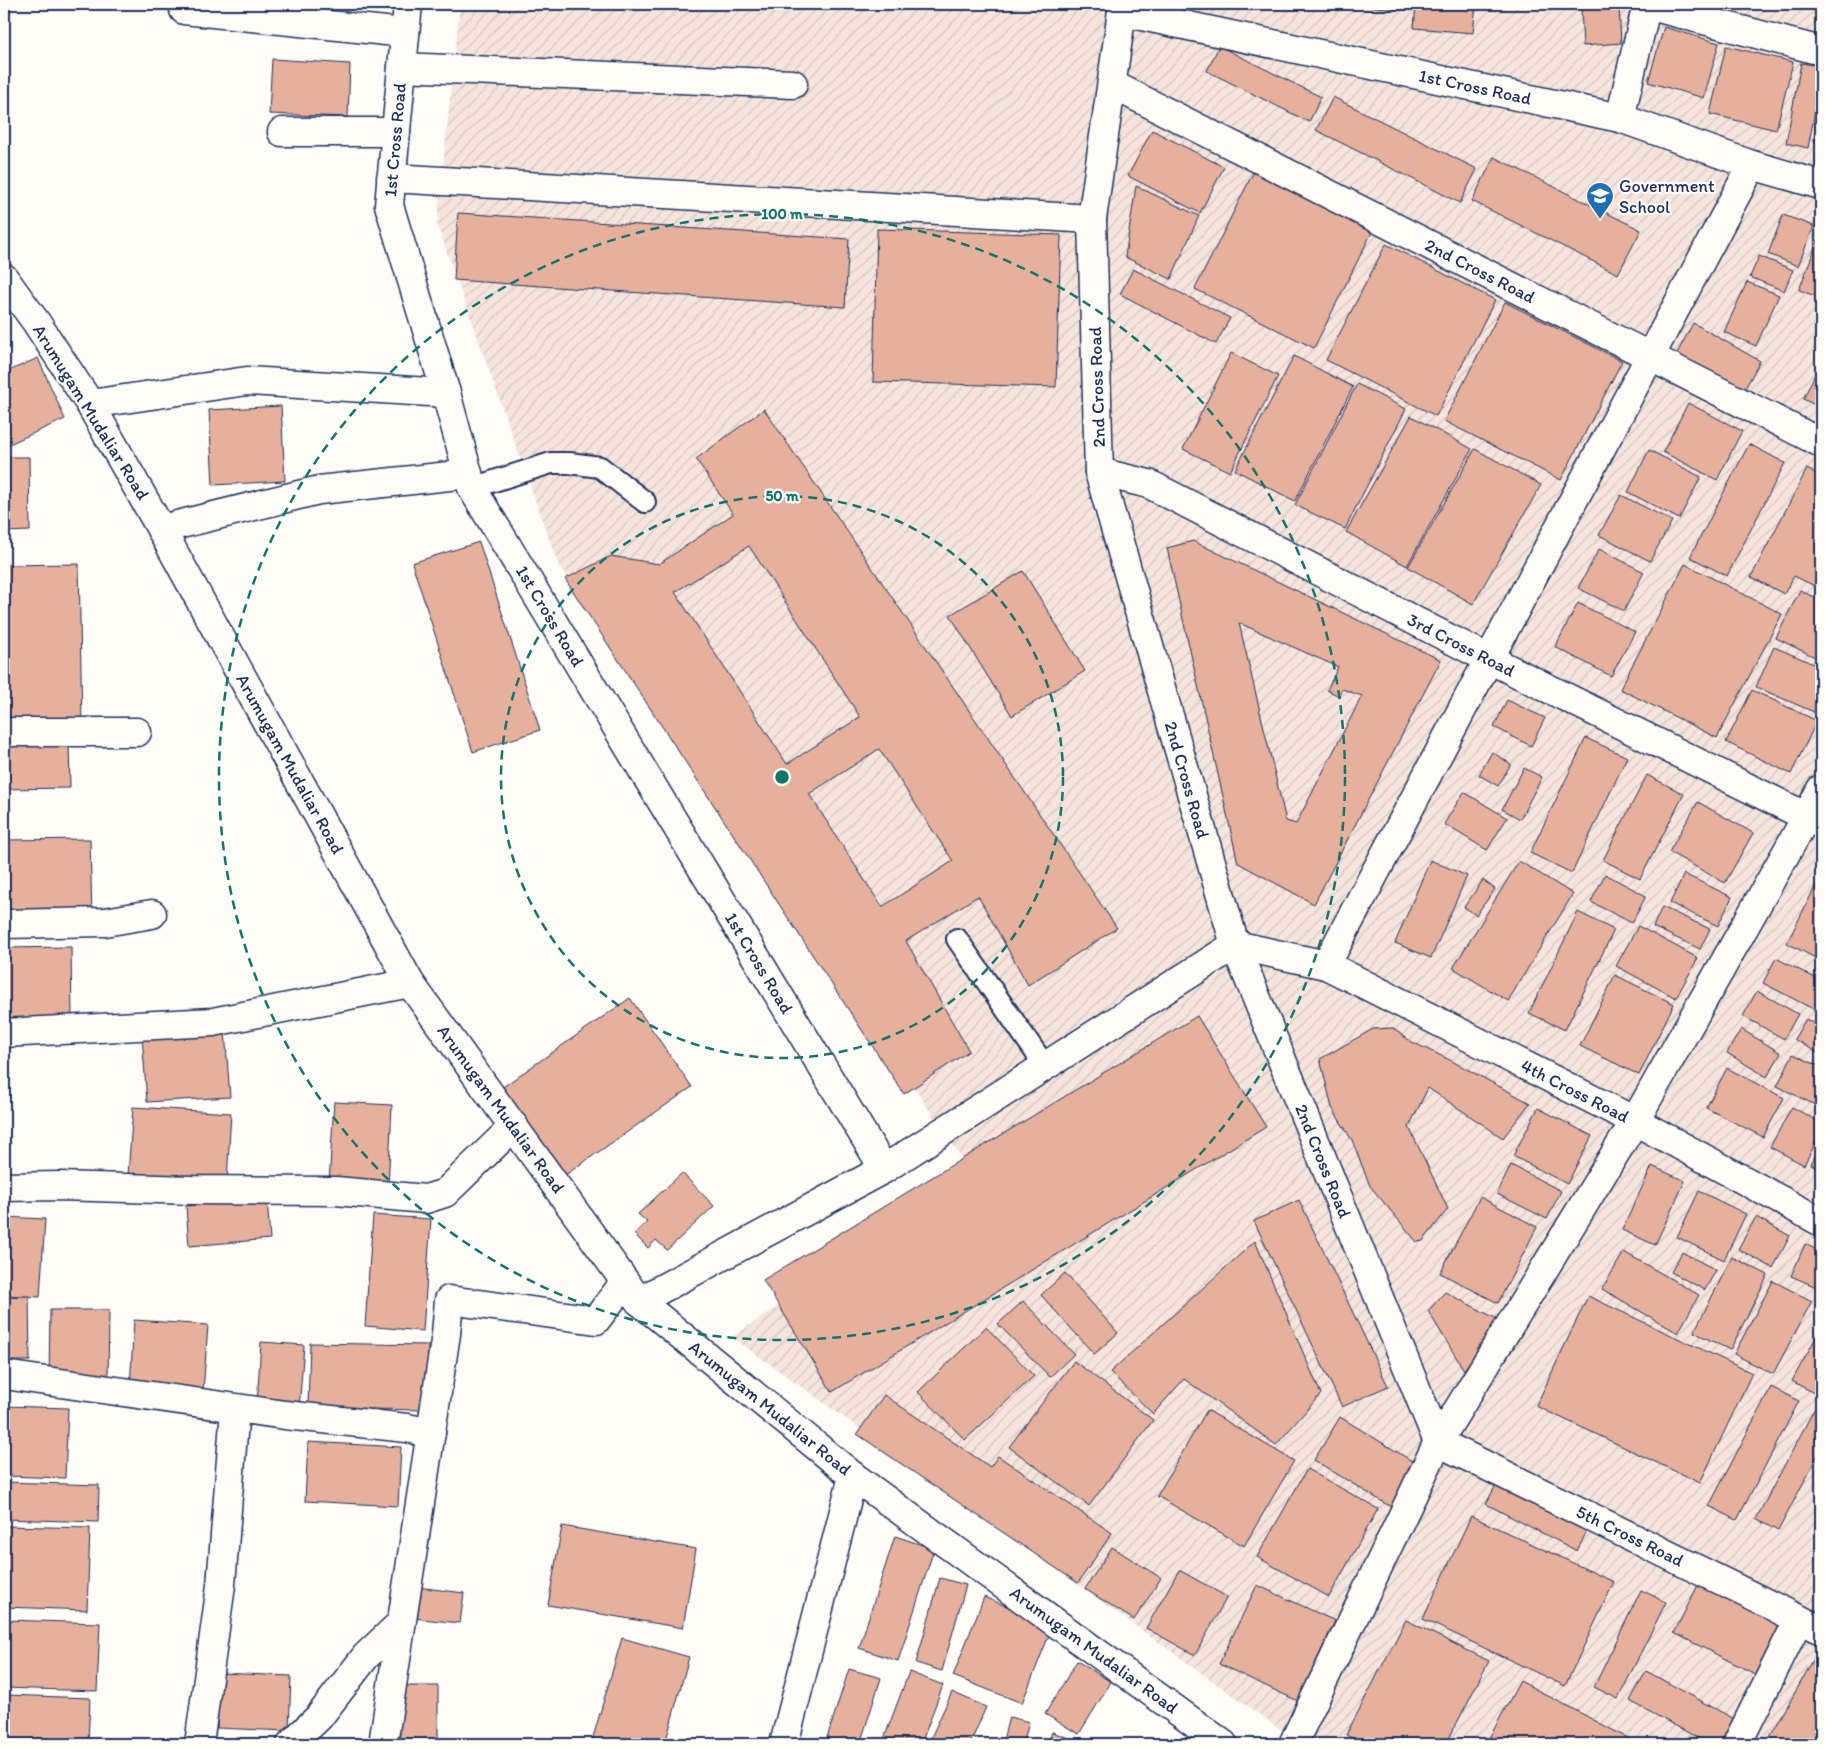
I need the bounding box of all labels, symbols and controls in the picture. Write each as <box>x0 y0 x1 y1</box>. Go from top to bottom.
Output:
street label: 1st Cross Road <box>1417 64 1534 110</box>
street label: 1st Cross Road <box>379 82 411 198</box>
place label: Government School <box>1619 175 1715 218</box>
school or university icon: Government School <box>1585 181 1615 220</box>
text: 100 m <box>761 205 803 223</box>
street label: 2nd Cross Road <box>1421 234 1539 308</box>
street label: Arumugam Mudaliar Road <box>28 320 154 504</box>
street label: 2nd Cross Road <box>1084 326 1110 448</box>
text: 50 m <box>765 487 799 505</box>
street label: 1st Cross Road <box>511 561 589 671</box>
street label: 3rd Cross Road <box>1403 608 1519 682</box>
street label: Arumugam Mudaliar Road <box>231 670 349 858</box>
street label: 2nd Cross Road <box>1160 719 1214 841</box>
centre of rings <box>773 768 791 786</box>
street label: 1st Cross Road <box>720 908 798 1018</box>
street label: Arumugam Mudaliar Road <box>433 1021 570 1198</box>
street label: 4th Cross Road <box>1517 1054 1633 1128</box>
street label: 2nd Cross Road <box>1290 1101 1356 1221</box>
street label: Arumugam Mudaliar Road <box>684 1336 856 1481</box>
street label: 5th Cross Road <box>1573 1500 1688 1572</box>
street label: Arumugam Mudaliar Road <box>1006 1582 1183 1719</box>

